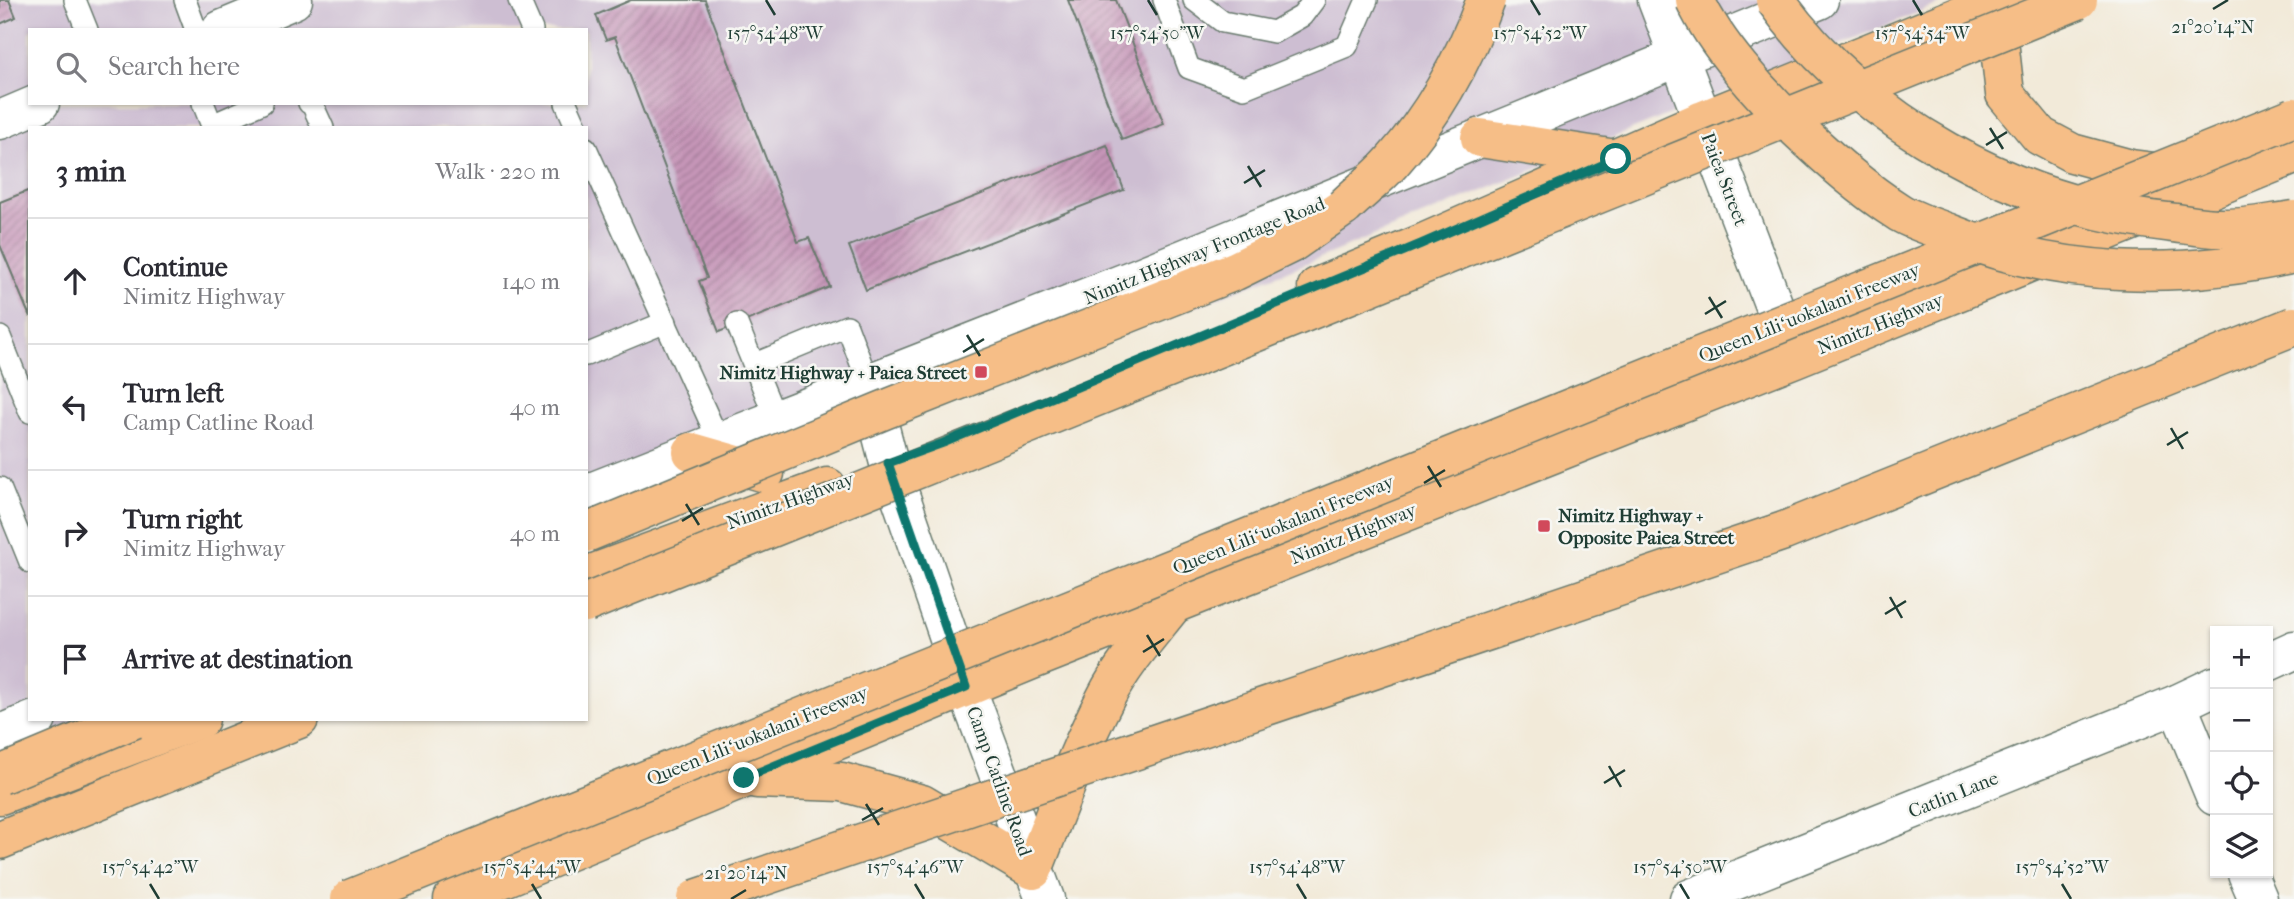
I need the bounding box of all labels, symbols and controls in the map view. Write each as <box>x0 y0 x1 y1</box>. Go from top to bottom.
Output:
text: 21°20'14"N <box>2172 17 2255 38</box>
text: 157°54'48"W <box>727 23 824 44</box>
text: 157°54'50"W <box>1110 23 1205 44</box>
text: 157°54'52"W <box>1493 23 1588 44</box>
text: 157°54'54"W <box>1875 23 1971 44</box>
search box <box>28 28 588 105</box>
icon: search <box>52 48 90 86</box>
text: Search here <box>108 51 240 82</box>
street label: Paiea Street <box>1696 130 1752 229</box>
route start <box>1600 143 1631 174</box>
text: 3 min <box>56 154 126 189</box>
text: Walk · 220 m <box>435 158 560 185</box>
street label: Nimitz Highway Frontage Road <box>1081 192 1329 309</box>
text: Continue <box>123 252 228 283</box>
street label: Queen Liliʻuokalani Freeway <box>1696 258 1924 367</box>
icon: ahead <box>56 262 94 300</box>
text: 140 m <box>501 268 560 295</box>
text: Nimitz Highway <box>123 283 285 310</box>
street label: Nimitz Highway <box>1814 288 1947 359</box>
place label: Nimitz Highway + Paiea Street <box>719 362 967 384</box>
marker: Nimitz Highway + Paiea Street <box>973 364 989 380</box>
text: Turn left <box>123 378 224 409</box>
icon: left <box>56 388 94 426</box>
text: 40 m <box>510 394 560 421</box>
text: Camp Catline Road <box>123 409 314 436</box>
street label: Nimitz Highway <box>724 467 858 534</box>
street label: Queen Liliʻuokalani Freeway <box>1170 470 1398 579</box>
street label: Nimitz Highway <box>1287 498 1420 569</box>
text: Turn right <box>123 504 243 535</box>
place label: Nimitz Highway + Opposite Paiea Street <box>1558 505 1734 549</box>
icon: right <box>56 514 94 552</box>
marker: Nimitz Highway + Opposite Paiea Street <box>1536 518 1552 534</box>
text: 40 m <box>510 520 560 547</box>
text: Nimitz Highway <box>123 535 285 562</box>
map controls <box>2210 626 2273 878</box>
button: + <box>2210 626 2273 689</box>
icon: arrive <box>56 640 94 678</box>
text: Arrive at destination <box>123 644 353 675</box>
street label: Queen Liliʻuokalani Freeway <box>644 681 872 790</box>
button: − <box>2210 689 2273 752</box>
street label: Camp Catline Road <box>962 703 1037 860</box>
button: locate <box>2210 752 2273 815</box>
route end <box>728 762 759 793</box>
street label: Catlin Lane <box>1905 767 2002 823</box>
button: layers <box>2210 815 2273 878</box>
text: 157°54'42"W <box>102 857 199 878</box>
text: 157°54'44"W <box>483 857 582 878</box>
text: 157°54'46"W <box>867 857 965 878</box>
text: 157°54'48"W <box>1249 857 1346 878</box>
text: 157°54'50"W <box>1633 857 1728 878</box>
text: 157°54'52"W <box>2015 857 2110 878</box>
text: 21°20'14"N <box>705 863 788 884</box>

